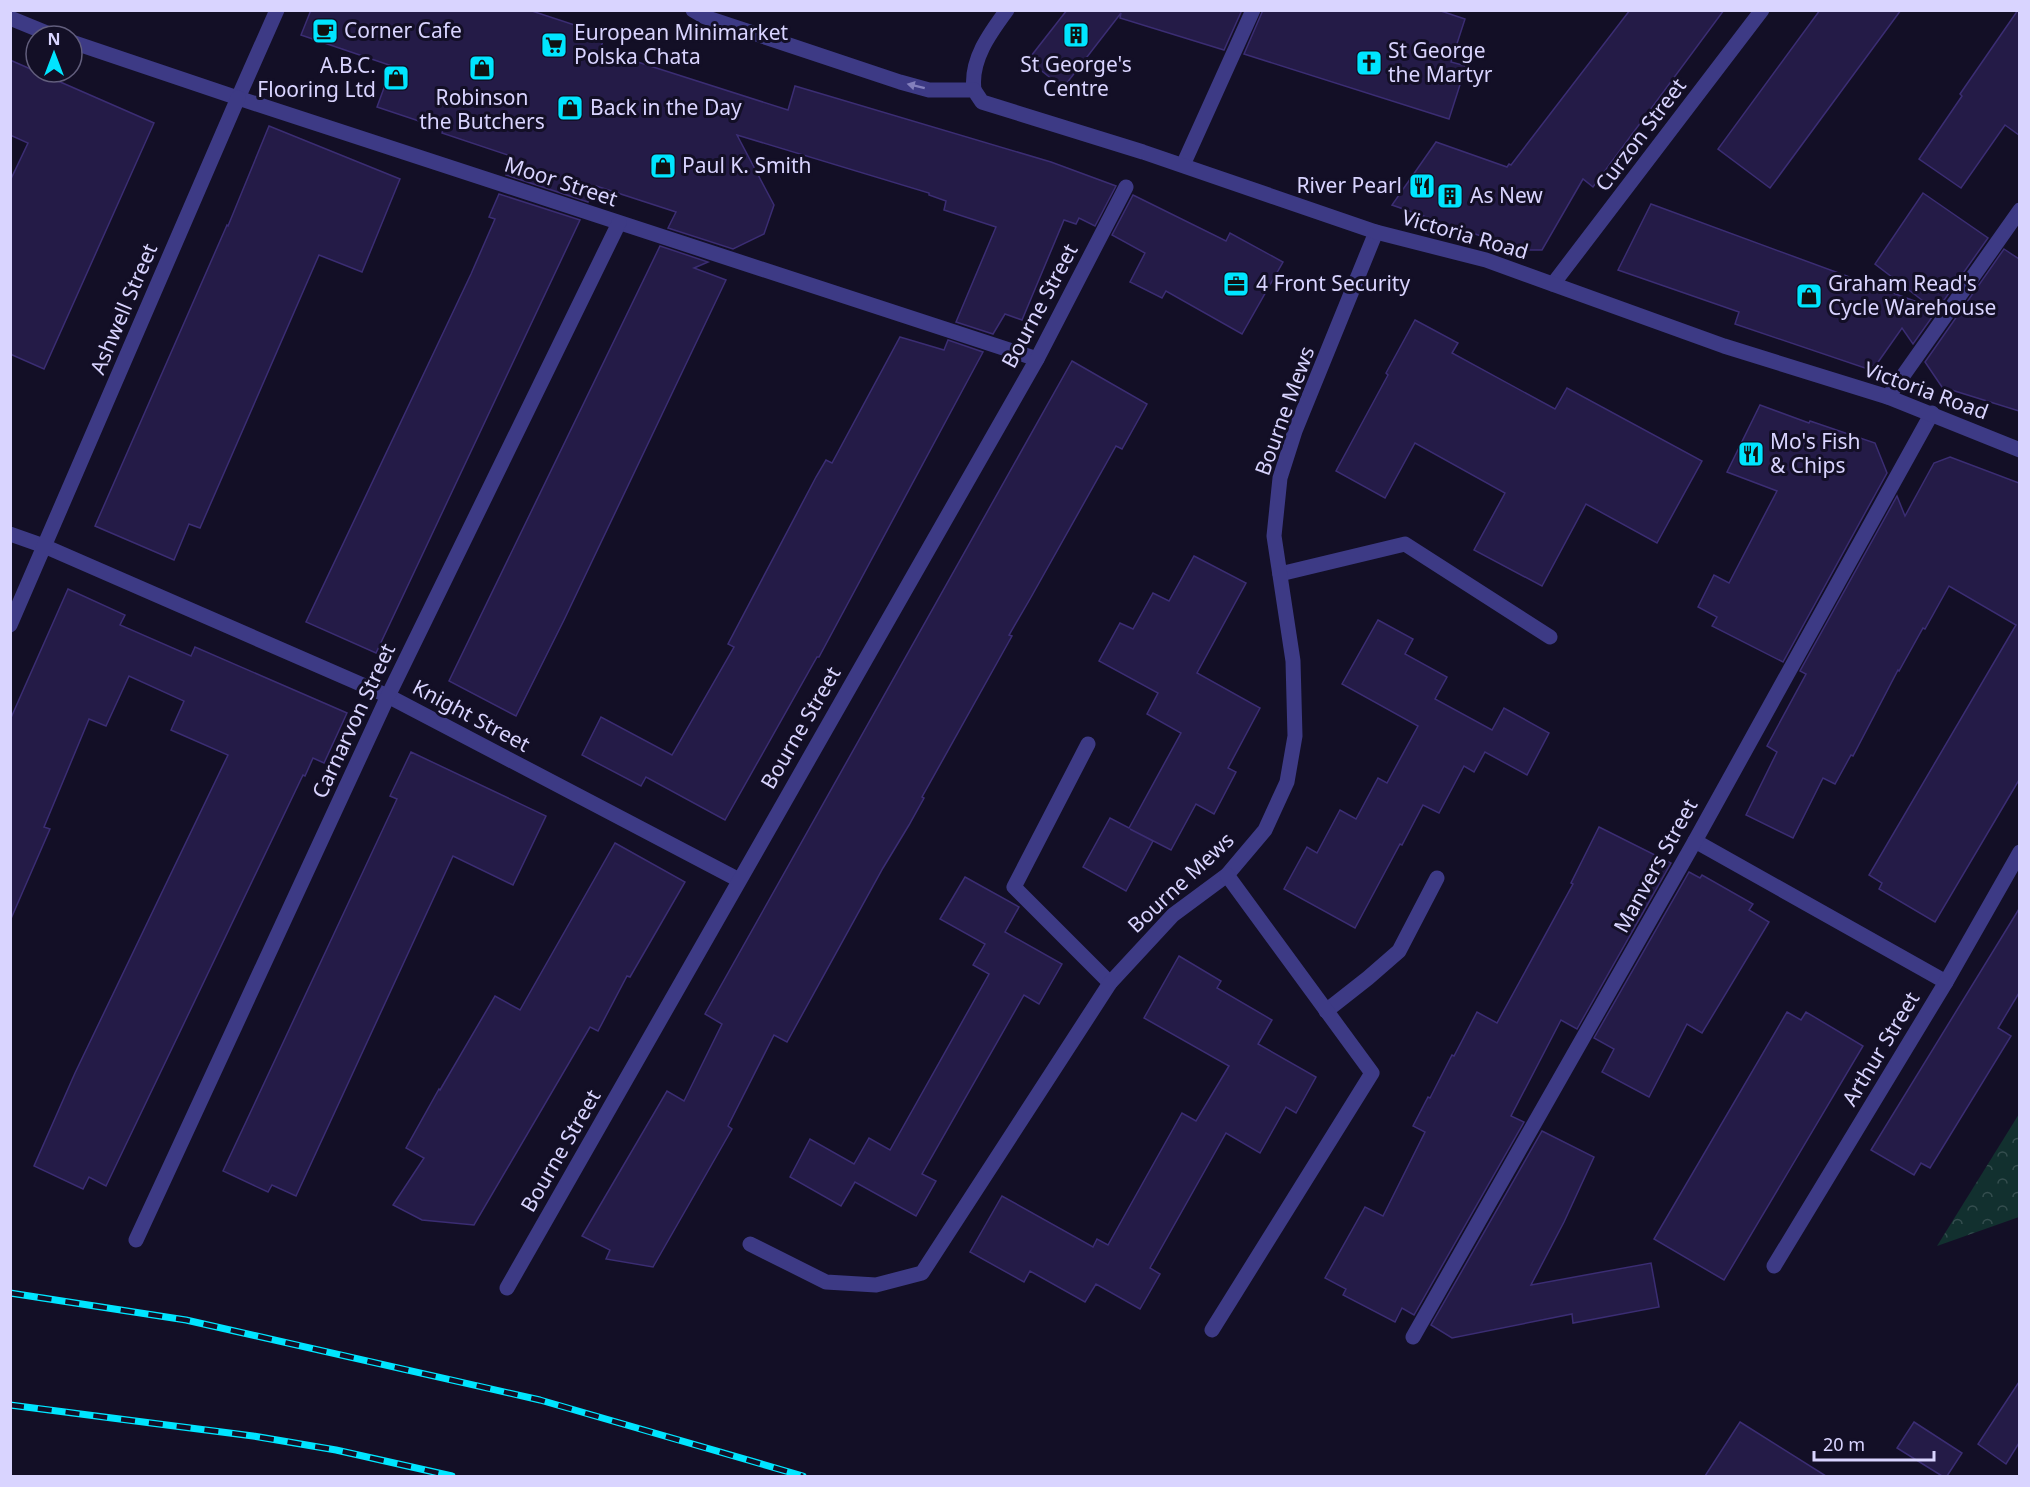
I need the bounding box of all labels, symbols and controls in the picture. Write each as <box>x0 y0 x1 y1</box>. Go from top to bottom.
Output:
cafe icon: Corner Cafe <box>310 16 340 46</box>
place label: Corner Cafe <box>344 16 462 44</box>
place label: European Minimarket Polska Chata <box>574 18 789 70</box>
building icon: St George's Centre <box>1061 20 1091 50</box>
north arrow <box>24 24 84 84</box>
text: N <box>47 28 61 50</box>
supermarket icon: European Minimarket Polska Chata <box>539 30 569 60</box>
place label: St George the Martyr <box>1388 36 1493 88</box>
church icon: St George the Martyr <box>1354 48 1384 78</box>
place label: St George's Centre <box>1020 50 1132 102</box>
place label: A.B.C. Flooring Ltd <box>257 51 376 103</box>
shop icon: Robinson the Butchers <box>467 53 497 83</box>
shop icon: A.B.C. Flooring Ltd <box>381 63 411 93</box>
street label: Curzon Street <box>1589 72 1692 197</box>
one-way arrow <box>907 81 925 91</box>
place label: Robinson the Butchers <box>419 83 545 135</box>
shop icon: Back in the Day <box>555 93 585 123</box>
place label: Back in the Day <box>590 93 742 121</box>
street label: Moor Street <box>501 150 622 213</box>
shop icon: Paul K. Smith <box>648 151 678 181</box>
place label: Paul K. Smith <box>682 151 812 179</box>
place label: River Pearl <box>1296 171 1402 199</box>
restaurant icon: River Pearl <box>1407 171 1437 201</box>
building icon: As New <box>1435 181 1465 211</box>
place label: As New <box>1470 181 1543 209</box>
street label: Victoria Road <box>1399 203 1532 265</box>
street label: Ashwell Street <box>83 238 163 378</box>
street label: Bourne Street <box>995 238 1084 373</box>
office icon: 4 Front Security <box>1221 269 1251 299</box>
place label: 4 Front Security <box>1256 269 1410 297</box>
place label: Graham Read's Cycle Warehouse <box>1828 269 1996 321</box>
shop icon: Graham Read's Cycle Warehouse <box>1794 281 1824 311</box>
street label: Bourne Mews <box>1248 342 1320 479</box>
street label: Victoria Road <box>1860 355 1992 425</box>
place label: Mo's Fish & Chips <box>1770 427 1861 479</box>
restaurant icon: Mo's Fish & Chips <box>1736 439 1766 469</box>
street label: Carnarvon Street <box>305 638 401 802</box>
street label: Bourne Street <box>754 661 847 794</box>
street label: Knight Street <box>408 672 535 758</box>
street label: Manvers Street <box>1607 793 1704 938</box>
street label: Bourne Mews <box>1121 826 1239 939</box>
street label: Arthur Street <box>1835 986 1925 1111</box>
street label: Bourne Street <box>514 1084 607 1217</box>
scale bar <box>1814 1424 1934 1462</box>
text: 20 m <box>1823 1432 1865 1456</box>

